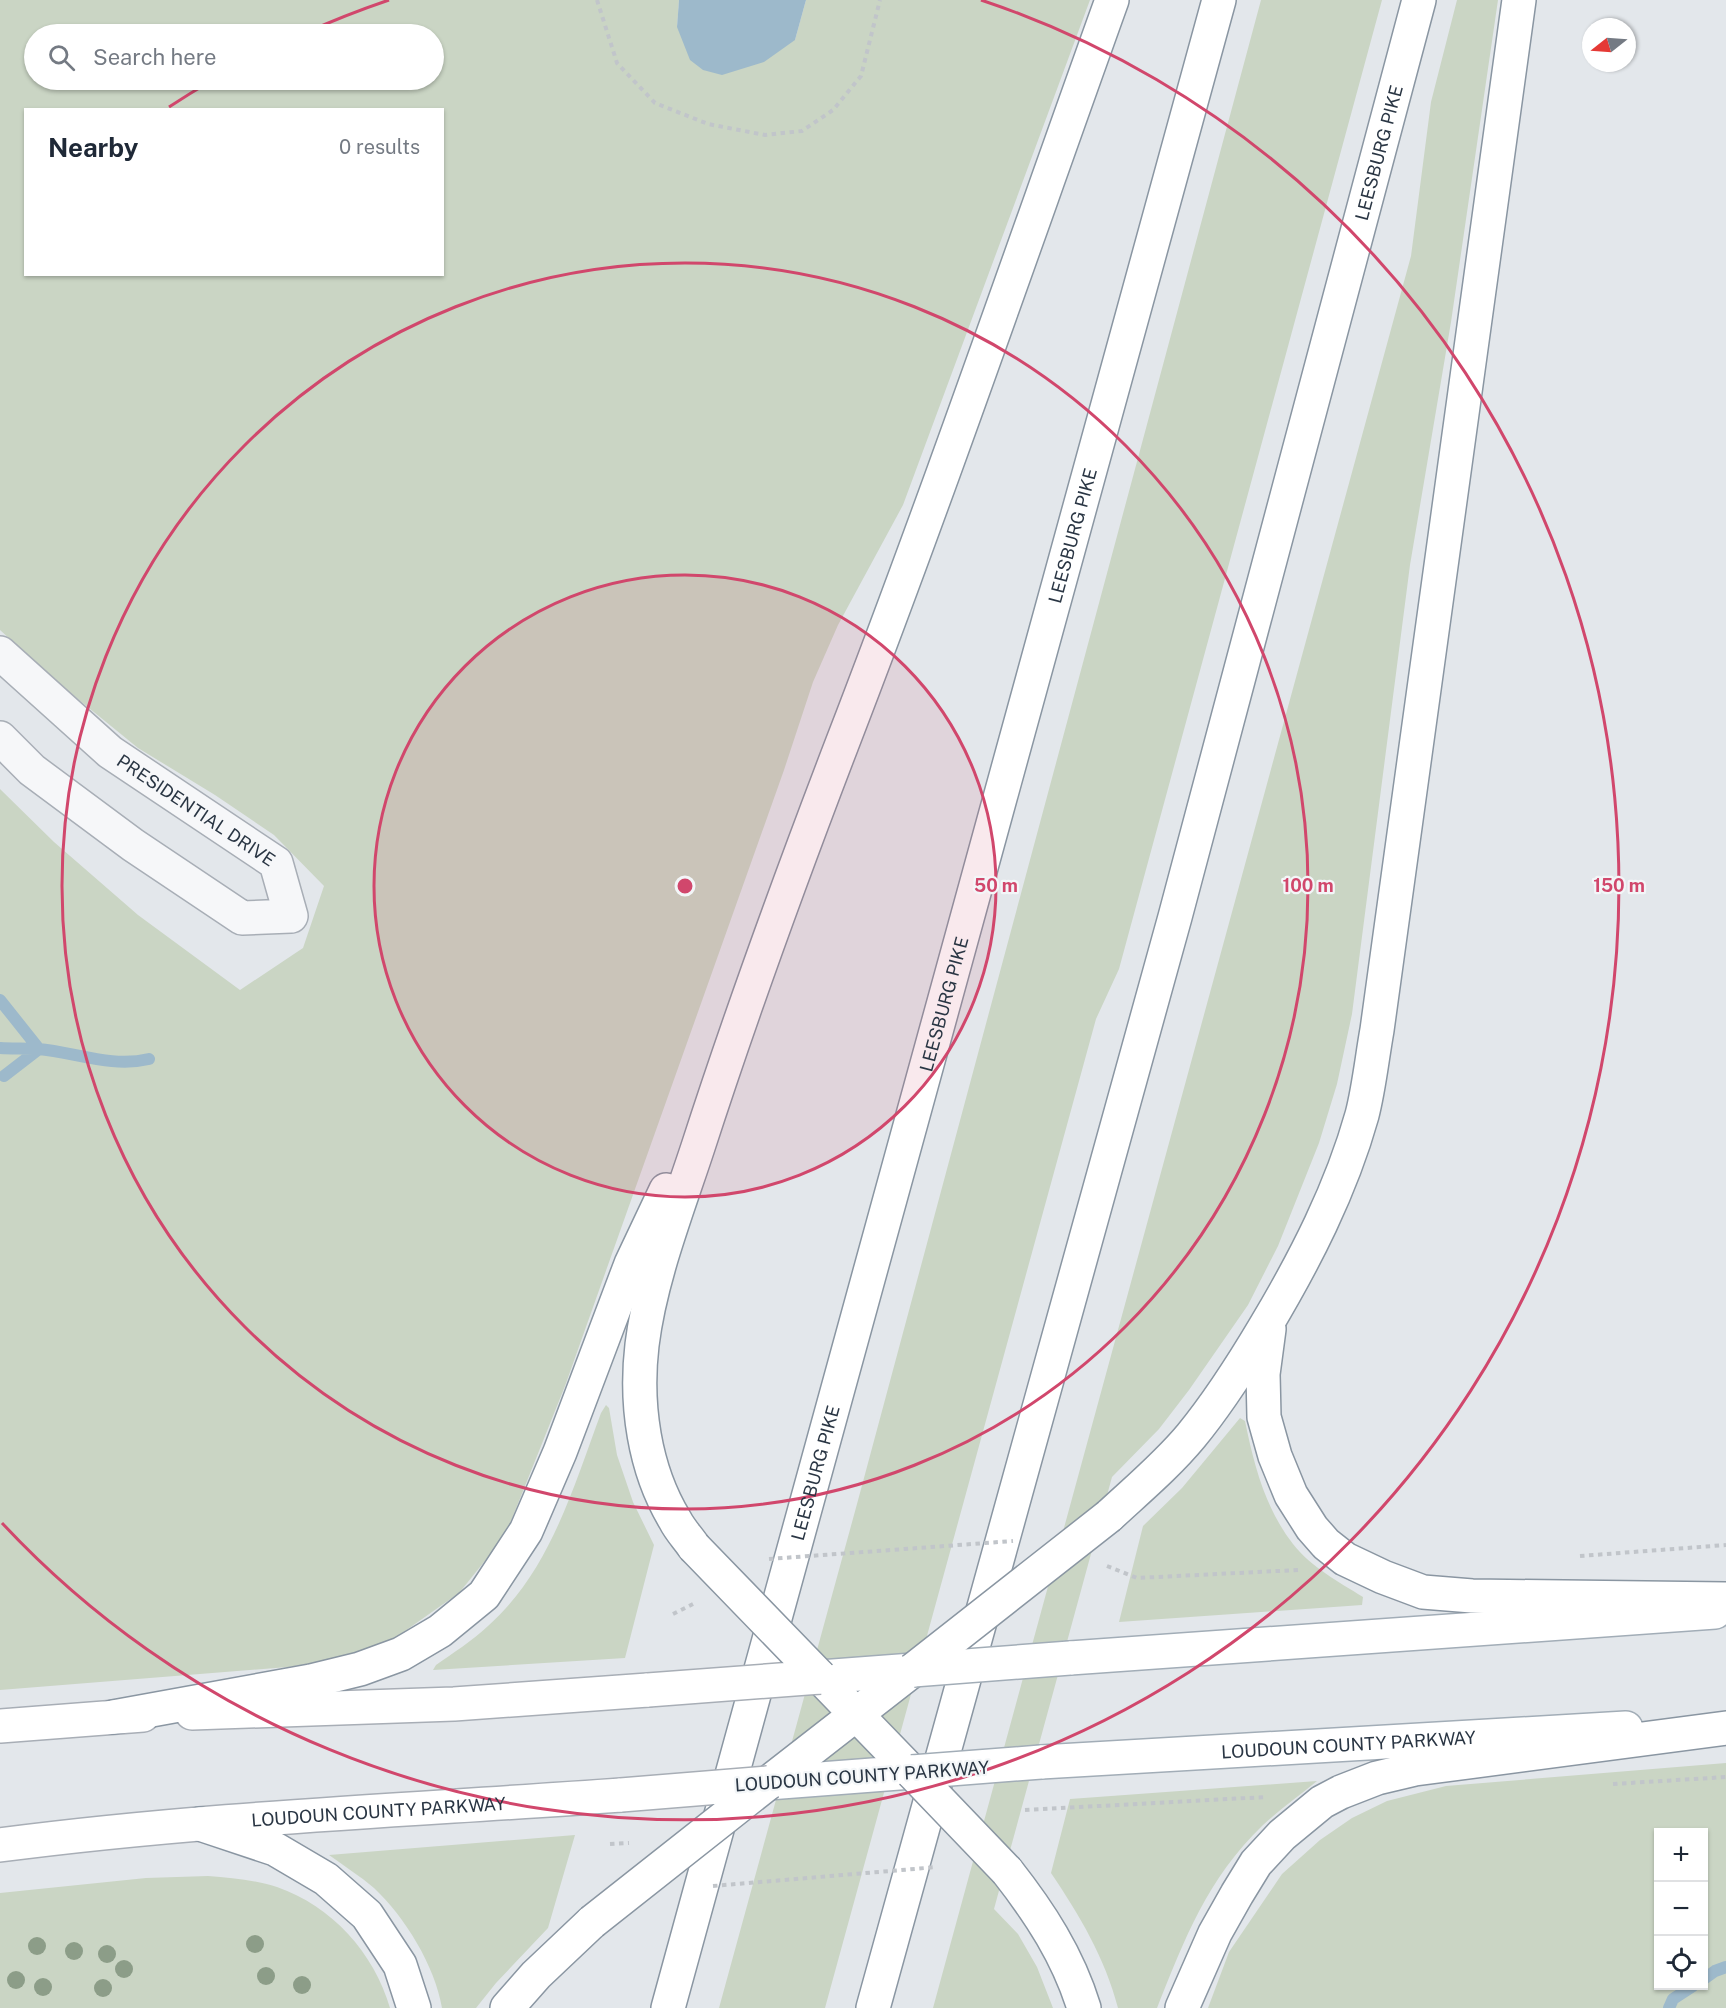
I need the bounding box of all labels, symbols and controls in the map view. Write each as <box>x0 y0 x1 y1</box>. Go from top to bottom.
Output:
north arrow <box>1582 18 1636 72</box>
search box <box>24 24 444 90</box>
icon: search <box>45 41 78 74</box>
text: Search here <box>93 44 217 70</box>
street label: LEESBURG PIKE <box>1350 83 1406 223</box>
text: Nearby <box>48 132 138 163</box>
text: 0 results <box>339 135 420 159</box>
street label: LEESBURG PIKE <box>1044 466 1101 605</box>
street label: PRESIDENTIAL DRIVE <box>113 749 280 870</box>
text: 50 m <box>974 875 1018 896</box>
text: 100 m <box>1282 875 1334 896</box>
text: 150 m <box>1593 875 1645 896</box>
centre of rings <box>675 876 695 896</box>
street label: LEESBURG PIKE <box>915 934 972 1074</box>
street label: LEESBURG PIKE <box>786 1403 843 1543</box>
street label: LOUDOUN COUNTY PARKWAY <box>1221 1726 1476 1762</box>
street label: LOUDOUN COUNTY PARKWAY <box>734 1757 990 1795</box>
street label: LOUDOUN COUNTY PARKWAY <box>250 1792 506 1830</box>
map controls <box>1654 1828 1708 1990</box>
button: + <box>1654 1828 1708 1882</box>
button: − <box>1654 1882 1708 1936</box>
button: locate <box>1654 1936 1708 1990</box>

